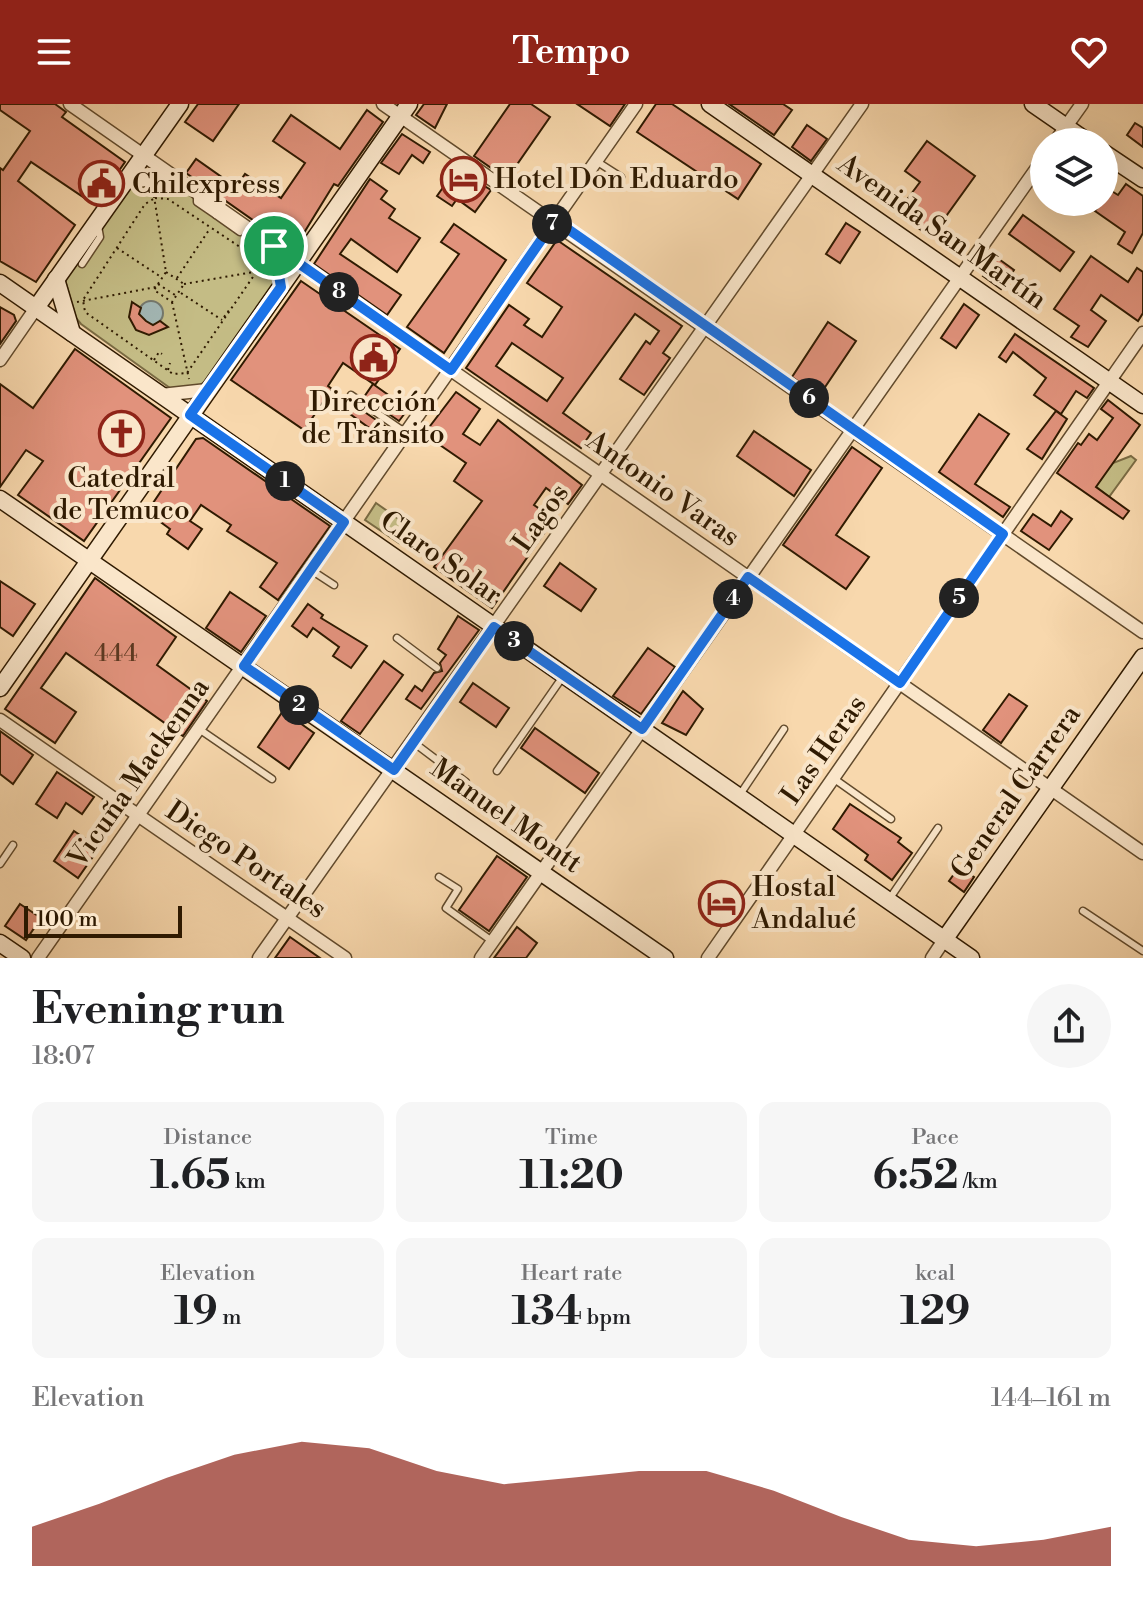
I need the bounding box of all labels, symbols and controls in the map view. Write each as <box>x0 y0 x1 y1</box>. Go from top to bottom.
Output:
icon: menu <box>32 30 76 74</box>
text: Tempo <box>512 30 631 75</box>
icon: heart <box>1067 30 1111 74</box>
map controls <box>1030 128 1118 216</box>
button: layers <box>1030 128 1118 216</box>
street label: Avenida San Martín <box>830 146 1054 318</box>
hotel icon: Hotel Don Eduardo <box>439 155 487 203</box>
public building icon: Chilexpress <box>77 160 125 208</box>
place label: Hotel Don Eduardo <box>494 162 739 197</box>
place label: Chilexpress <box>132 167 280 202</box>
pin: 7 <box>532 204 572 244</box>
text: 7 <box>546 210 558 237</box>
pin <box>240 212 308 280</box>
icon: arrive <box>252 224 296 268</box>
pin: 8 <box>319 272 359 312</box>
text: 8 <box>332 278 346 305</box>
public building icon: Dirección de Tránsito <box>349 334 397 382</box>
pin: 6 <box>789 378 829 418</box>
text: 6 <box>802 384 816 411</box>
place label: Dirección de Tránsito <box>301 385 445 452</box>
church icon: Catedral de Temuco <box>97 409 145 457</box>
street label: Antonio Varas <box>579 423 746 555</box>
place label: Catedral de Temuco <box>52 461 190 528</box>
pin: 1 <box>265 461 305 501</box>
text: 1 <box>280 467 290 494</box>
street label: Lagos <box>505 477 577 559</box>
street label: Claro Solar <box>373 503 509 613</box>
pin: 5 <box>939 578 979 618</box>
pin: 4 <box>713 579 753 619</box>
text: 5 <box>952 584 966 611</box>
text: 4 <box>726 585 740 612</box>
pin: 3 <box>494 621 534 661</box>
text: 3 <box>507 627 521 654</box>
house number: 444 <box>94 639 138 669</box>
street label: Vicuña Mackenna <box>60 671 218 875</box>
pin: 2 <box>279 685 319 725</box>
street label: Las Heras <box>774 688 874 812</box>
text: 2 <box>292 691 306 718</box>
street label: General Carrera <box>943 698 1089 886</box>
street label: Manuel Montt <box>424 751 589 881</box>
street label: Diego Portales <box>159 793 333 927</box>
place label: Hostal Andalué <box>751 870 856 937</box>
hotel icon: Hostal Andalué <box>697 879 745 927</box>
scale bar <box>24 902 182 938</box>
text: 100 m <box>36 906 98 933</box>
text: Evening run <box>32 982 285 1037</box>
button: share <box>1027 984 1111 1068</box>
text: 18:07 <box>32 1040 95 1072</box>
text: Distance <box>163 1124 252 1151</box>
text: Time <box>545 1124 598 1151</box>
text: Pace <box>912 1124 959 1151</box>
text: 1.65 <box>150 1151 230 1201</box>
text: 11:20 <box>519 1151 624 1201</box>
text: 6:52 <box>872 1151 958 1201</box>
text: km <box>230 1168 266 1195</box>
text: /km <box>958 1168 998 1195</box>
text: Elevation <box>160 1260 255 1287</box>
text: Heart rate <box>521 1260 622 1287</box>
text: kcal <box>915 1260 955 1287</box>
text: 19 <box>174 1287 218 1337</box>
text: 134 <box>512 1287 582 1337</box>
text: 129 <box>900 1287 970 1337</box>
text: m <box>218 1304 242 1331</box>
text: bpm <box>582 1304 631 1331</box>
text: Elevation <box>32 1382 145 1414</box>
text: 144–161 m <box>991 1382 1111 1414</box>

